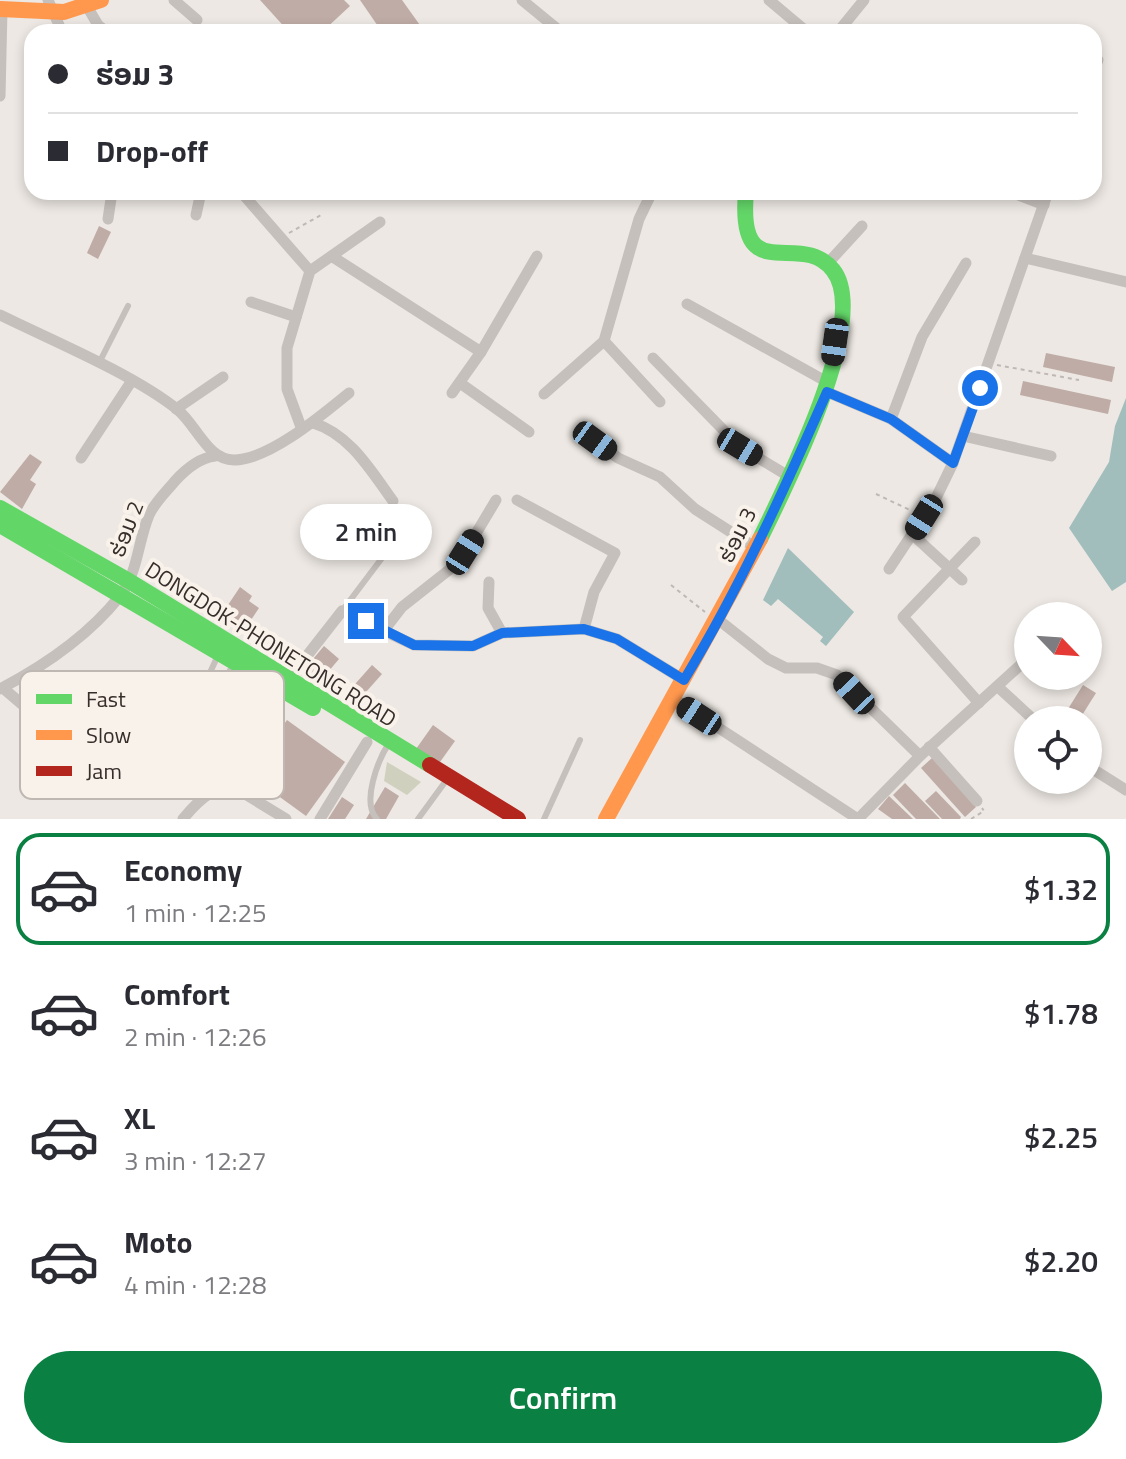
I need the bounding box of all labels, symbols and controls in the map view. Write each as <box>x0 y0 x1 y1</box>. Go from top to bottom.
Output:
text: ຮ່ອມ 3 <box>96 51 174 97</box>
text: Drop-off <box>96 128 208 174</box>
car <box>820 317 850 367</box>
route start <box>962 370 998 406</box>
car <box>569 417 621 465</box>
car <box>713 424 767 470</box>
car <box>901 490 947 544</box>
street label: ຮ່ອມ 2 <box>100 496 152 562</box>
street label: ຮ່ອມ 3 <box>709 502 765 568</box>
callout: 2 min <box>300 505 432 561</box>
text: 2 min <box>335 512 397 551</box>
car <box>442 525 488 579</box>
street label: DONGDOK-PHONETONG ROAD <box>139 553 403 735</box>
north arrow <box>1014 602 1102 690</box>
map controls <box>1014 602 1102 794</box>
route end <box>348 603 384 639</box>
car <box>829 667 879 719</box>
legend <box>20 671 284 799</box>
text: Fast <box>86 682 126 716</box>
car <box>672 693 726 739</box>
button: locate <box>1014 706 1102 794</box>
text: Slow <box>86 718 132 752</box>
text: Jam <box>86 754 122 788</box>
text: Economy <box>124 847 242 893</box>
icon: car <box>28 853 100 925</box>
text: $1.32 <box>1024 866 1098 912</box>
text: 1 min · 12:25 <box>124 893 267 932</box>
text: Comfort <box>124 971 230 1017</box>
icon: car <box>28 977 100 1049</box>
text: $1.78 <box>1024 990 1098 1036</box>
text: 2 min · 12:26 <box>124 1017 267 1056</box>
text: XL <box>124 1095 155 1141</box>
icon: car <box>28 1101 100 1173</box>
text: $2.25 <box>1024 1114 1098 1160</box>
text: 3 min · 12:27 <box>124 1141 267 1180</box>
text: Moto <box>124 1219 192 1265</box>
icon: car <box>28 1225 100 1297</box>
text: $2.20 <box>1024 1238 1098 1284</box>
text: 4 min · 12:28 <box>124 1265 267 1304</box>
button: Confirm <box>24 1351 1102 1443</box>

